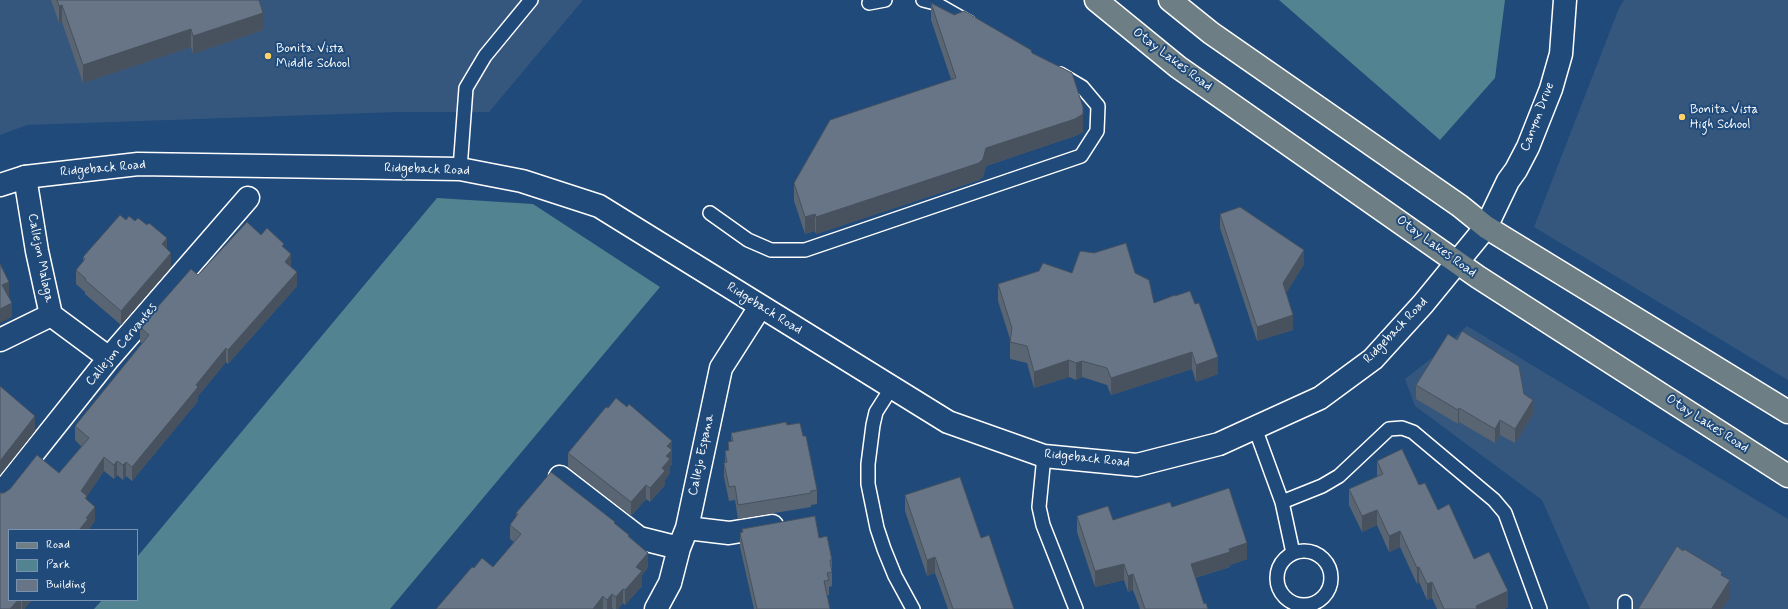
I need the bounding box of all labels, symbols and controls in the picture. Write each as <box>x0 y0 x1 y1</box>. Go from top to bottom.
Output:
street label: Otay Lakes Road <box>1129 25 1215 95</box>
place label: Bonita Vista Middle School <box>276 41 350 72</box>
marker: Bonita Vista Middle School <box>263 51 273 61</box>
street label: Canyon Drive <box>1518 80 1558 154</box>
place label: Bonita Vista High School <box>1690 102 1758 133</box>
marker: Bonita Vista High School <box>1677 112 1687 122</box>
street label: Ridgeback Road <box>60 157 146 181</box>
street label: Ridgeback Road <box>384 161 470 179</box>
street label: Callejon Malaga <box>24 212 56 304</box>
street label: Otay Lakes Road <box>1393 213 1479 281</box>
street label: Ridgeback Road <box>723 280 805 338</box>
street label: Ridgeback Road <box>1361 295 1431 367</box>
street label: Callejon Cervantes <box>83 300 161 390</box>
street label: Otay Lakes Road <box>1663 392 1751 456</box>
street label: Callejo Espana <box>686 413 718 497</box>
street label: Ridgeback Road <box>1044 447 1130 471</box>
legend <box>8 529 138 601</box>
text: Road <box>46 537 70 553</box>
text: Park <box>46 557 70 573</box>
text: Building <box>46 577 86 593</box>

